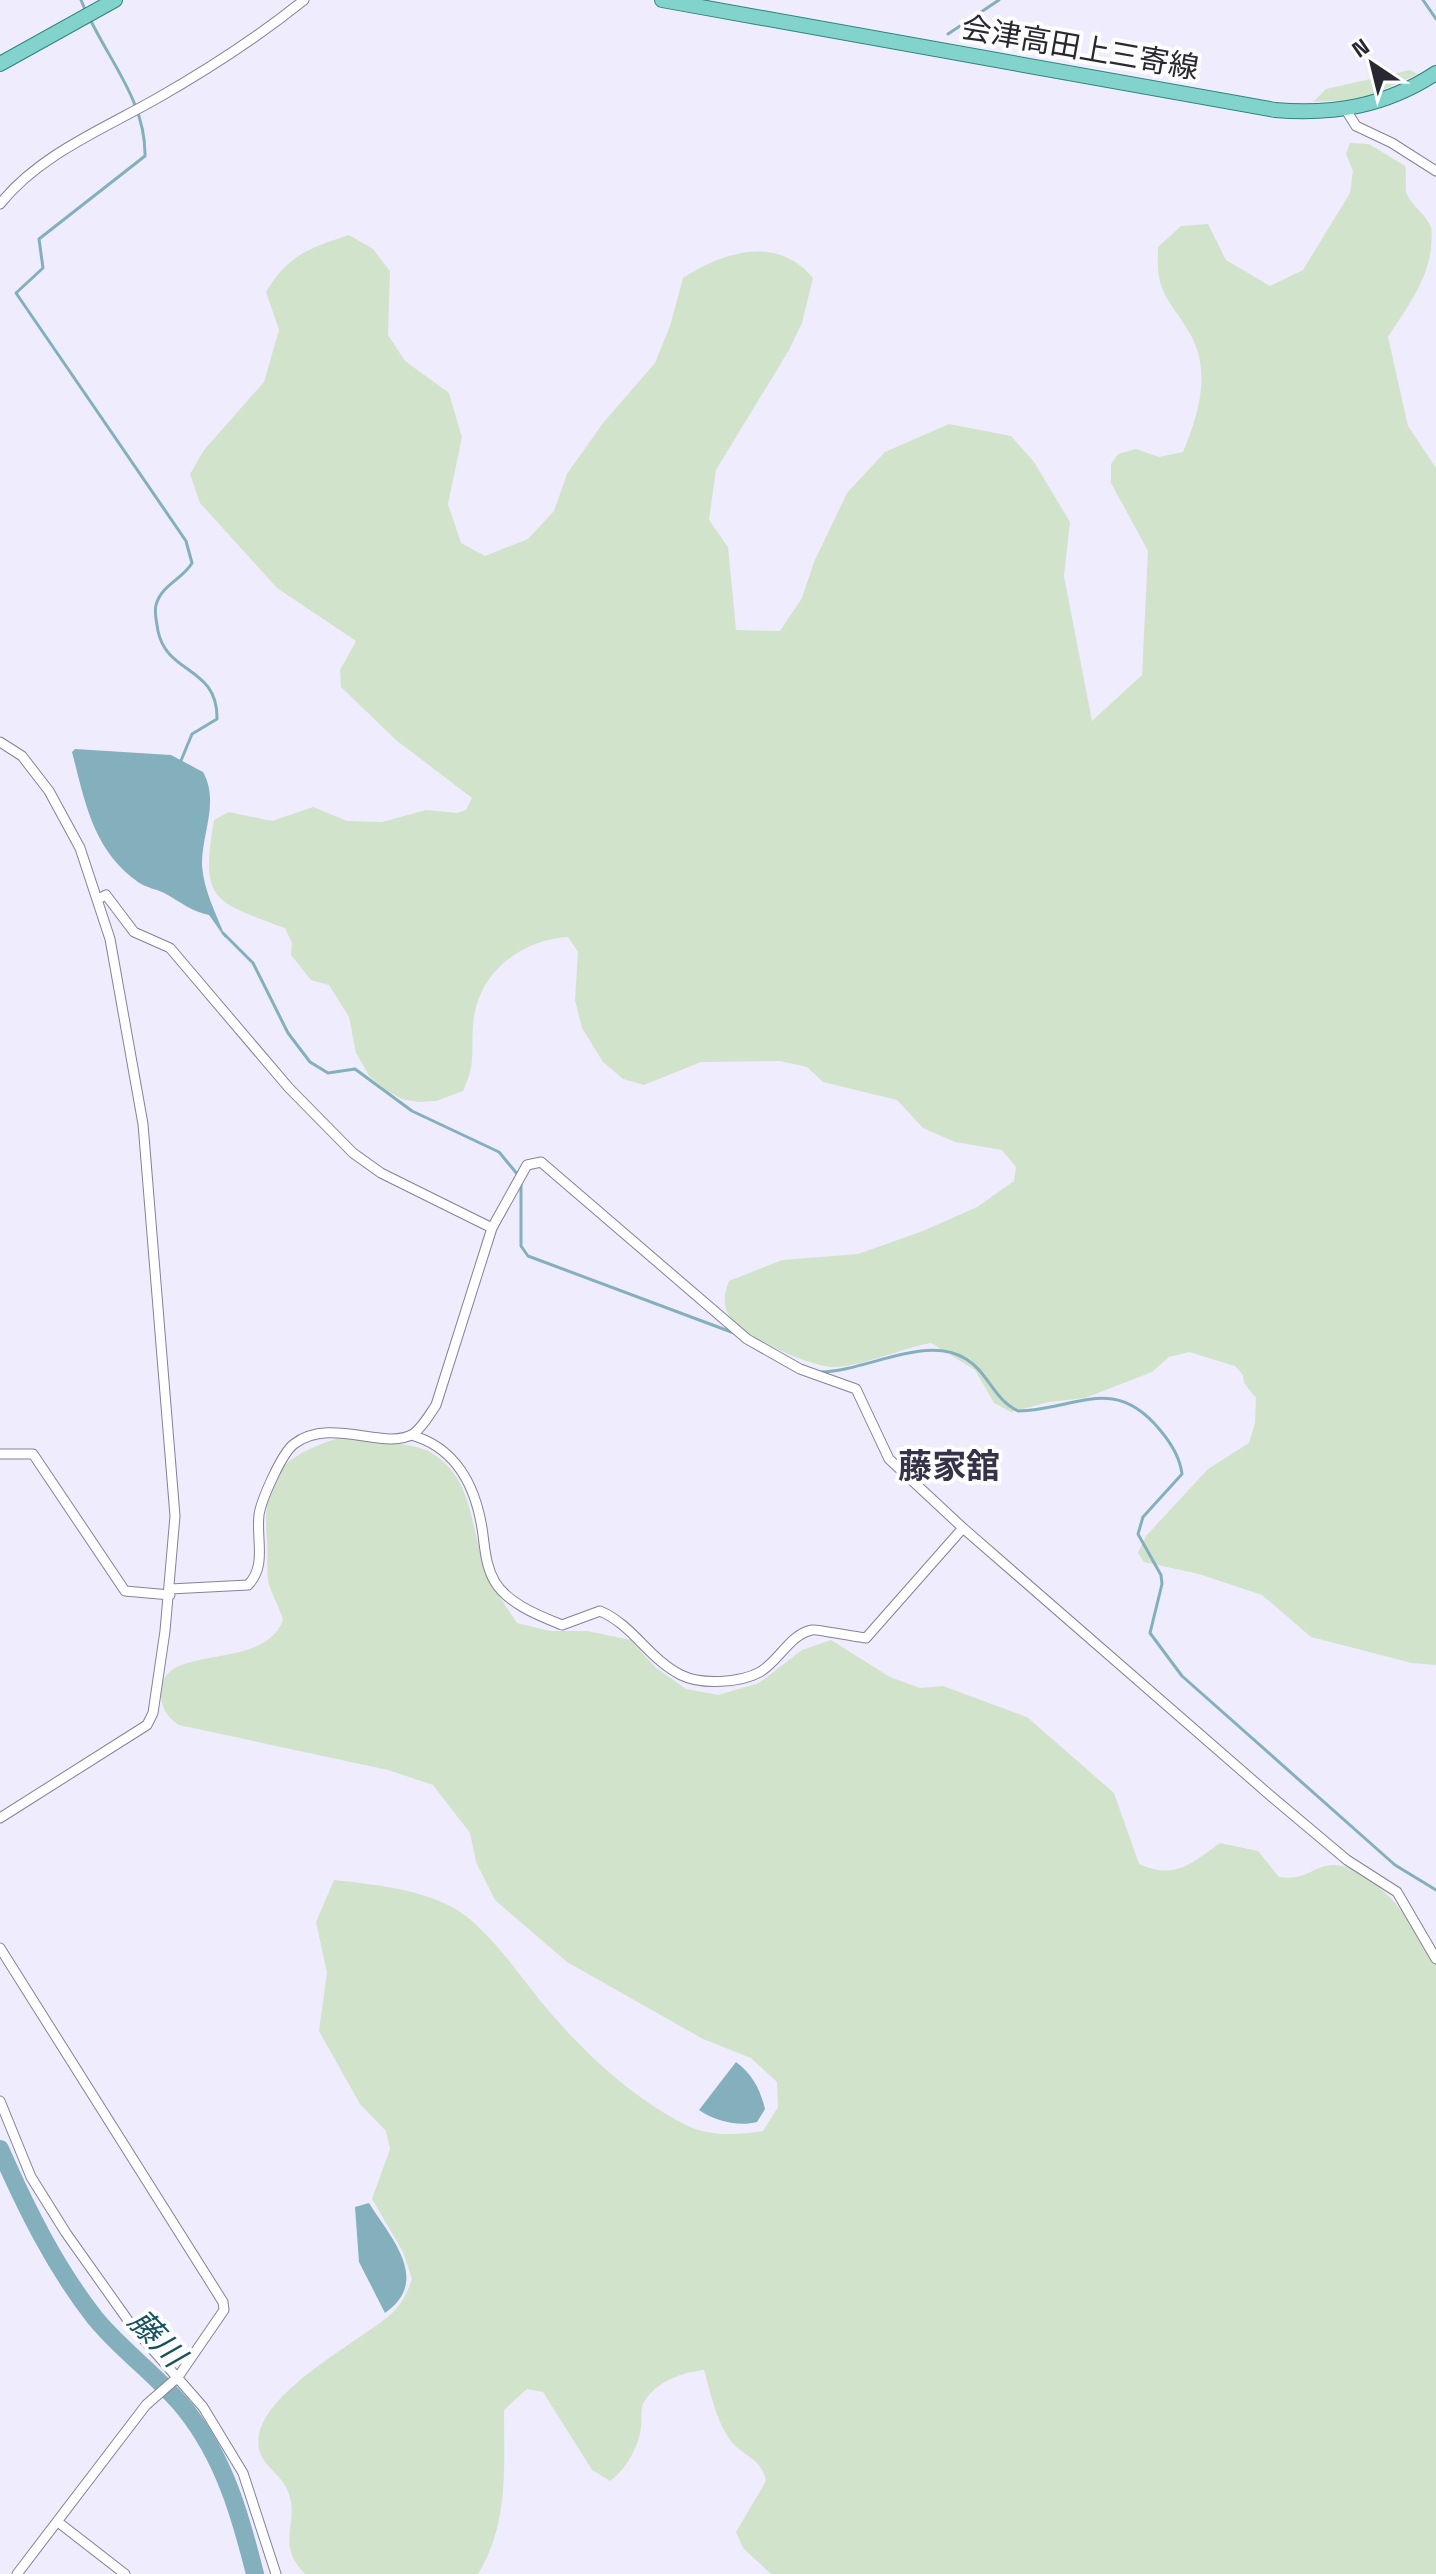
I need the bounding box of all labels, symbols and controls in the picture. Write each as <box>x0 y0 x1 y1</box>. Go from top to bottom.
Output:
street label: 会津高田上三寄線 <box>959 7 1202 88</box>
north arrow <box>1332 24 1412 104</box>
text: N <box>1346 32 1375 63</box>
district label: 藤家舘 <box>898 1445 1000 1488</box>
water label: 藤川 <box>120 2301 196 2377</box>

